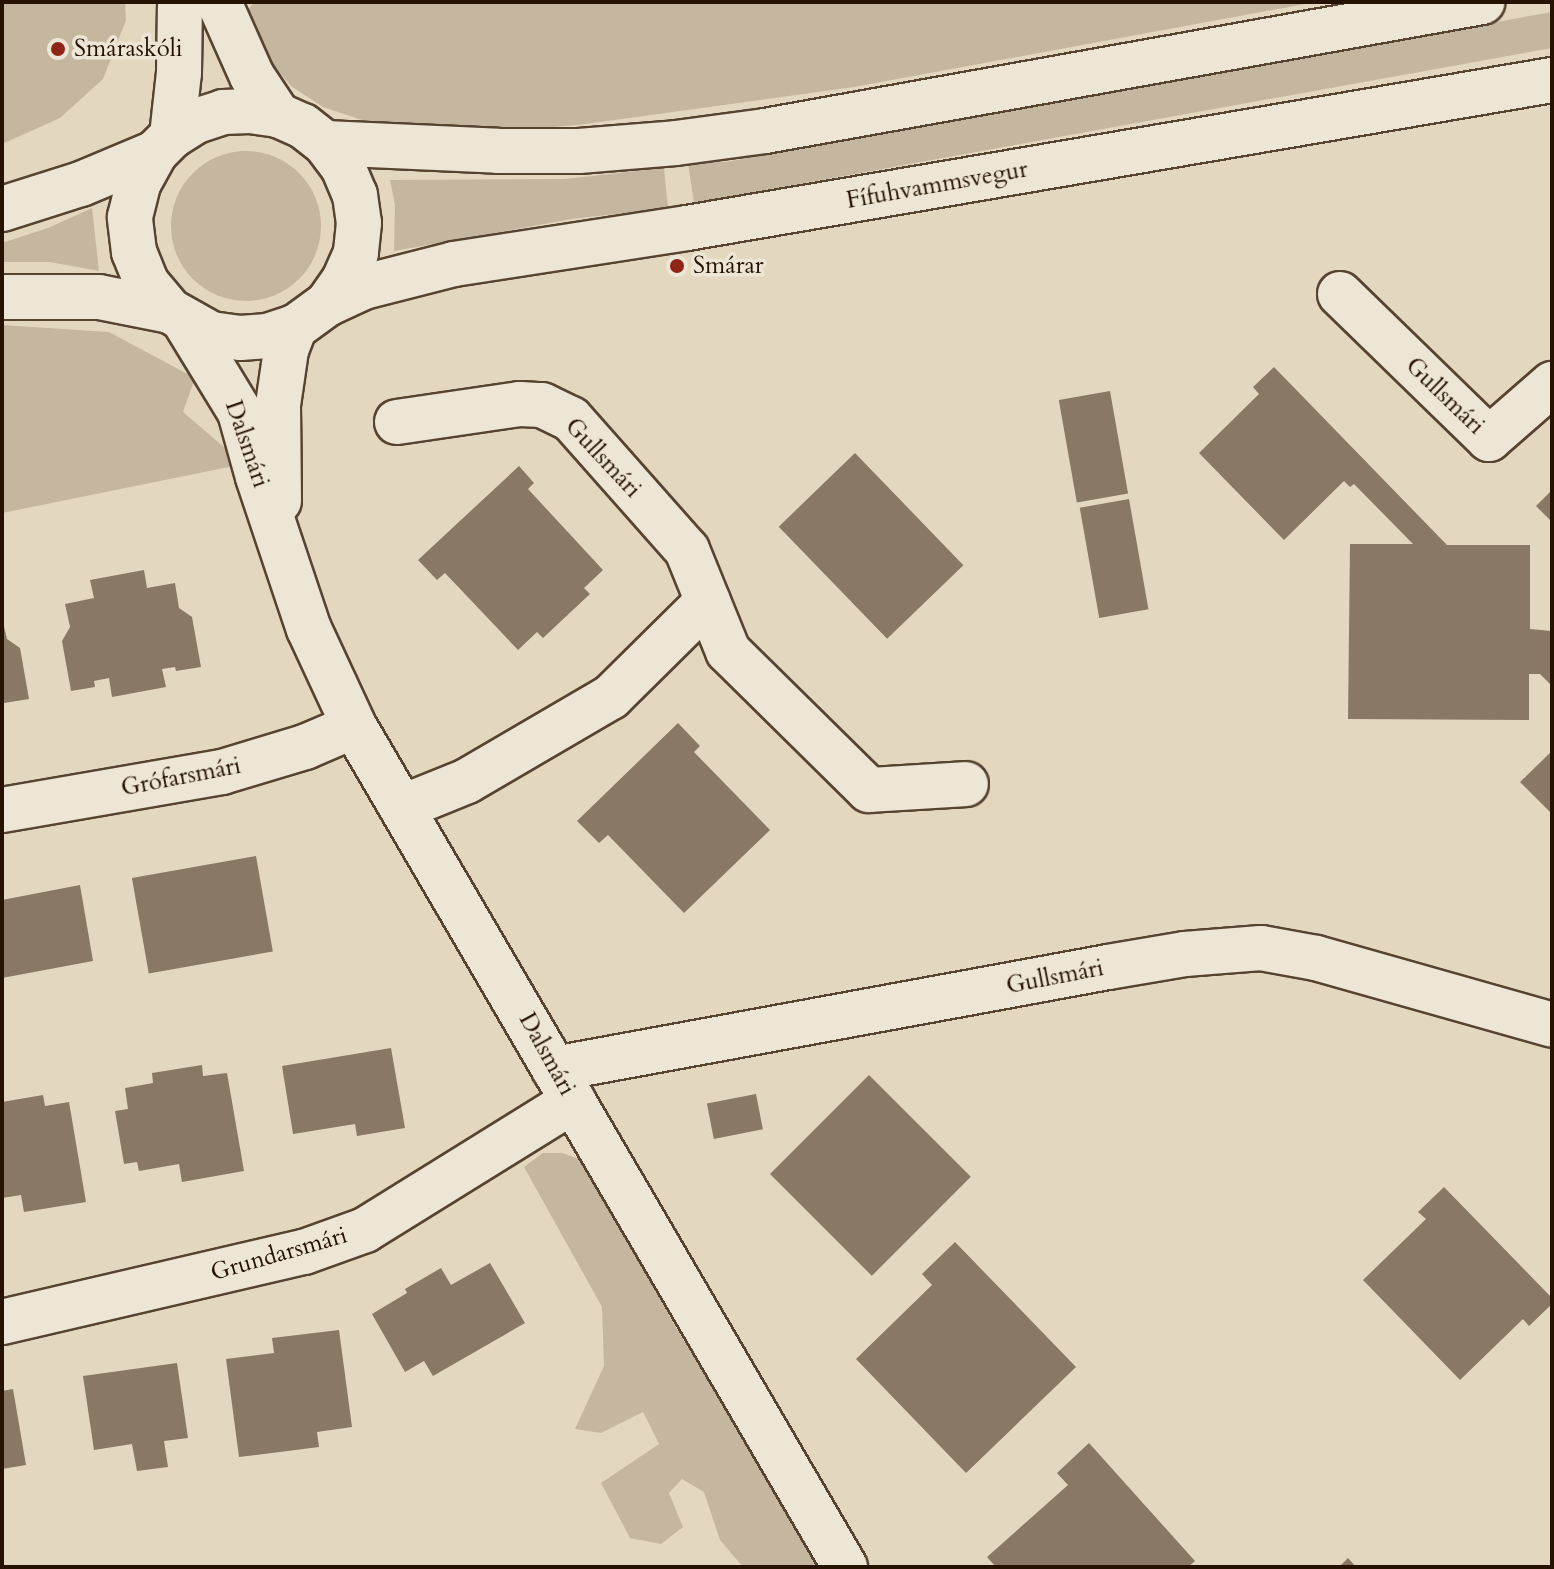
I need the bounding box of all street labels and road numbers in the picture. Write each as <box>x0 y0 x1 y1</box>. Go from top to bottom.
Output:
street label: Fífuhvammsvegur <box>844 155 1030 215</box>
street label: Gullsmári <box>1400 351 1490 441</box>
street label: Dalsmári <box>219 397 275 491</box>
street label: Gullsmári <box>559 412 647 504</box>
street label: Grófarsmári <box>119 751 243 803</box>
street label: Gullsmári <box>1004 953 1106 1001</box>
street label: Dalsmári <box>513 1008 581 1100</box>
street label: Grundarsmári <box>207 1221 351 1287</box>

